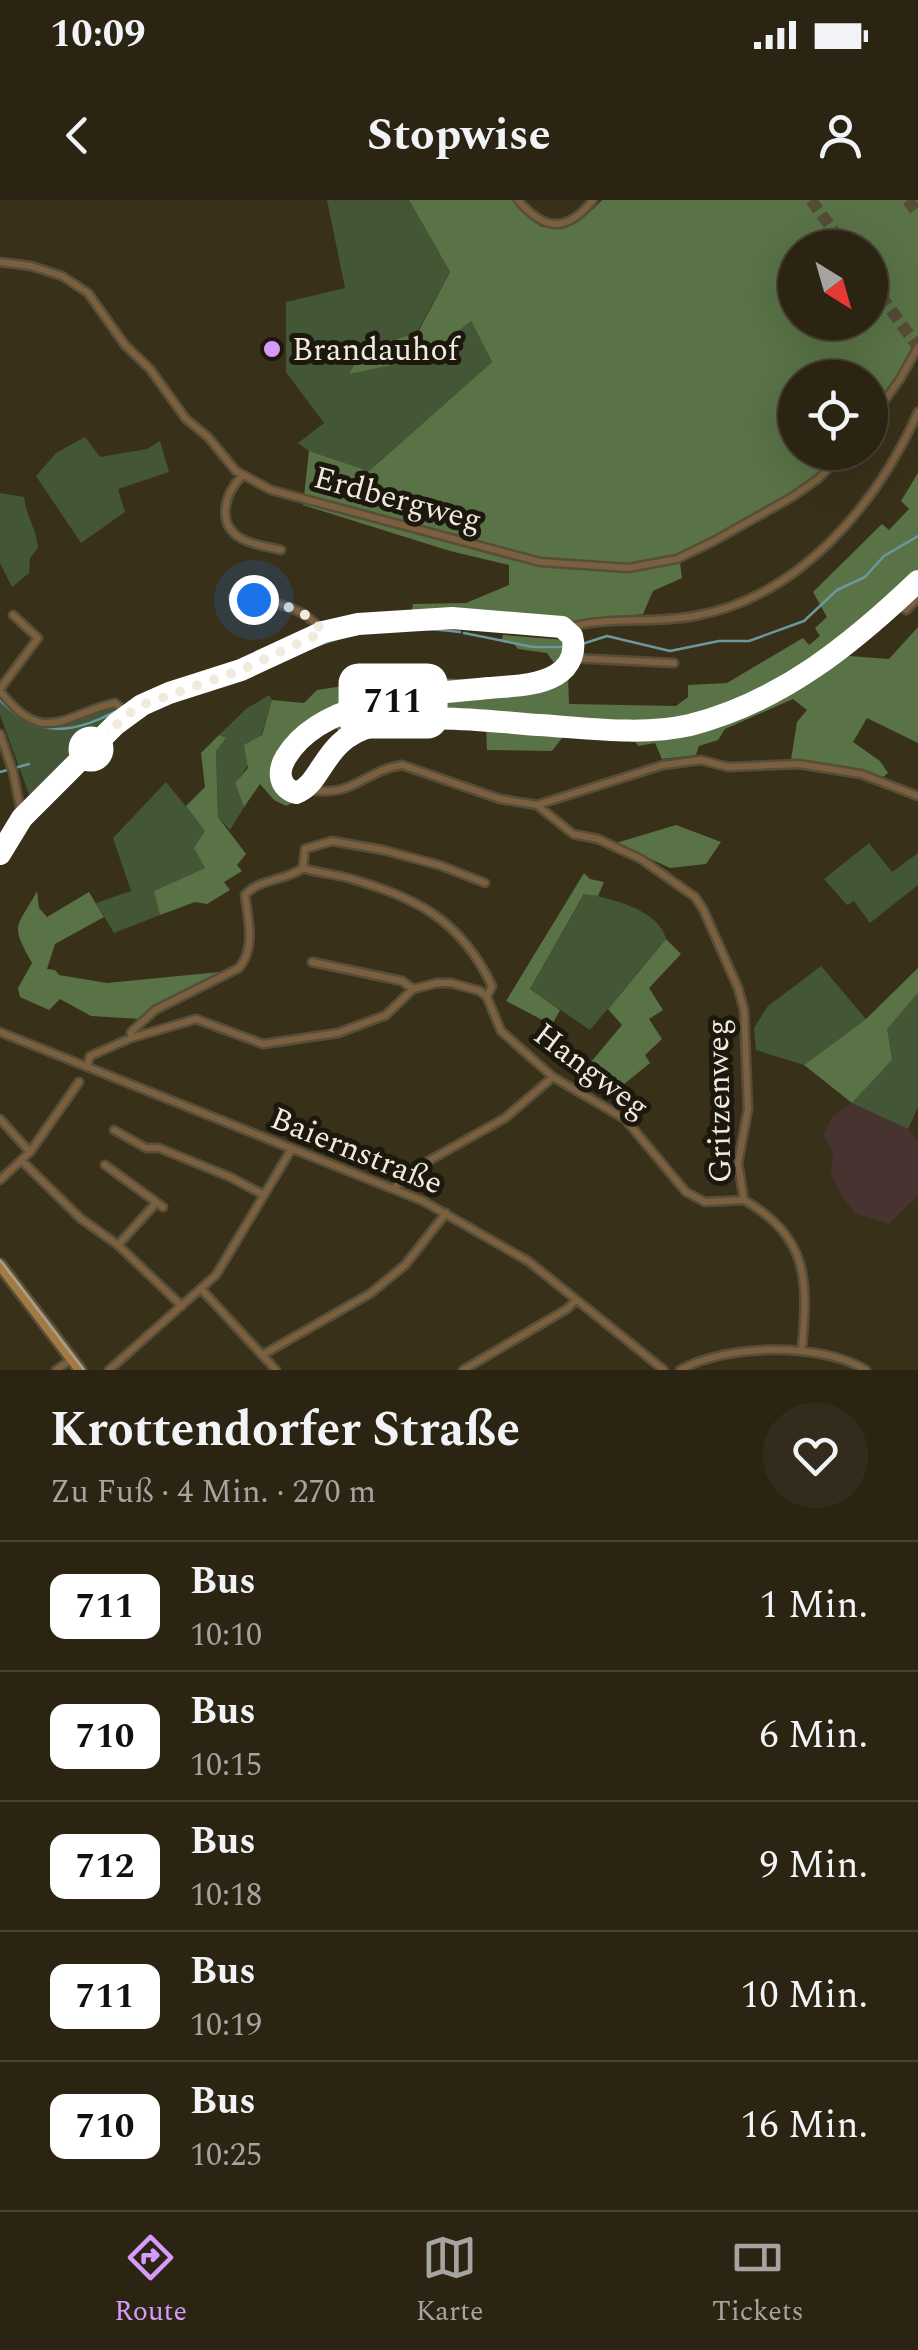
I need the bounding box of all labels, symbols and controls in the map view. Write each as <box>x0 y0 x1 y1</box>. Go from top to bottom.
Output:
text: 10:09 <box>50 6 145 64</box>
text: Stopwise <box>367 101 551 170</box>
icon: back <box>50 108 105 163</box>
icon: person <box>813 108 868 163</box>
north arrow <box>778 230 888 340</box>
map controls <box>778 230 888 470</box>
place label: Brandauhof <box>292 326 462 375</box>
marker: Brandauhof <box>261 338 283 360</box>
button: locate <box>778 360 888 470</box>
street label: Erdbergweg <box>308 453 487 545</box>
your location <box>229 575 279 625</box>
line badge: 711 <box>336 668 450 734</box>
text: 711 <box>364 675 422 728</box>
unlabelled marker <box>70 728 112 770</box>
street label: Hangweg <box>523 1011 660 1131</box>
street label: Gritzenweg <box>694 1018 745 1184</box>
street label: Baiernstraße <box>263 1095 450 1208</box>
text: Krottendorfer Straße <box>50 1394 520 1467</box>
button: heart <box>763 1403 868 1508</box>
text: Zu Fuß · 4 Min. · 270 m <box>50 1468 376 1517</box>
text: Bus <box>190 1553 256 1611</box>
text: 1 Min. <box>760 1577 868 1635</box>
text: 711 <box>76 1580 134 1633</box>
text: 10:10 <box>190 1611 262 1660</box>
text: Bus <box>190 1683 256 1741</box>
text: 6 Min. <box>760 1707 868 1765</box>
text: 710 <box>76 1710 134 1763</box>
text: 10:15 <box>190 1741 262 1790</box>
text: Bus <box>190 1813 256 1871</box>
text: 9 Min. <box>760 1837 868 1895</box>
text: 712 <box>76 1840 134 1893</box>
text: 10:18 <box>190 1871 262 1920</box>
text: Bus <box>190 1943 256 2001</box>
text: 10 Min. <box>741 1967 868 2025</box>
text: 711 <box>76 1970 134 2023</box>
text: 10:19 <box>190 2001 262 2050</box>
text: Bus <box>190 2073 256 2131</box>
text: 16 Min. <box>741 2097 868 2155</box>
text: 710 <box>76 2100 134 2153</box>
text: 10:25 <box>190 2131 262 2180</box>
tab: Route <box>114 2230 187 2333</box>
tab: Karte <box>416 2230 483 2333</box>
tab: Tickets <box>712 2230 804 2333</box>

